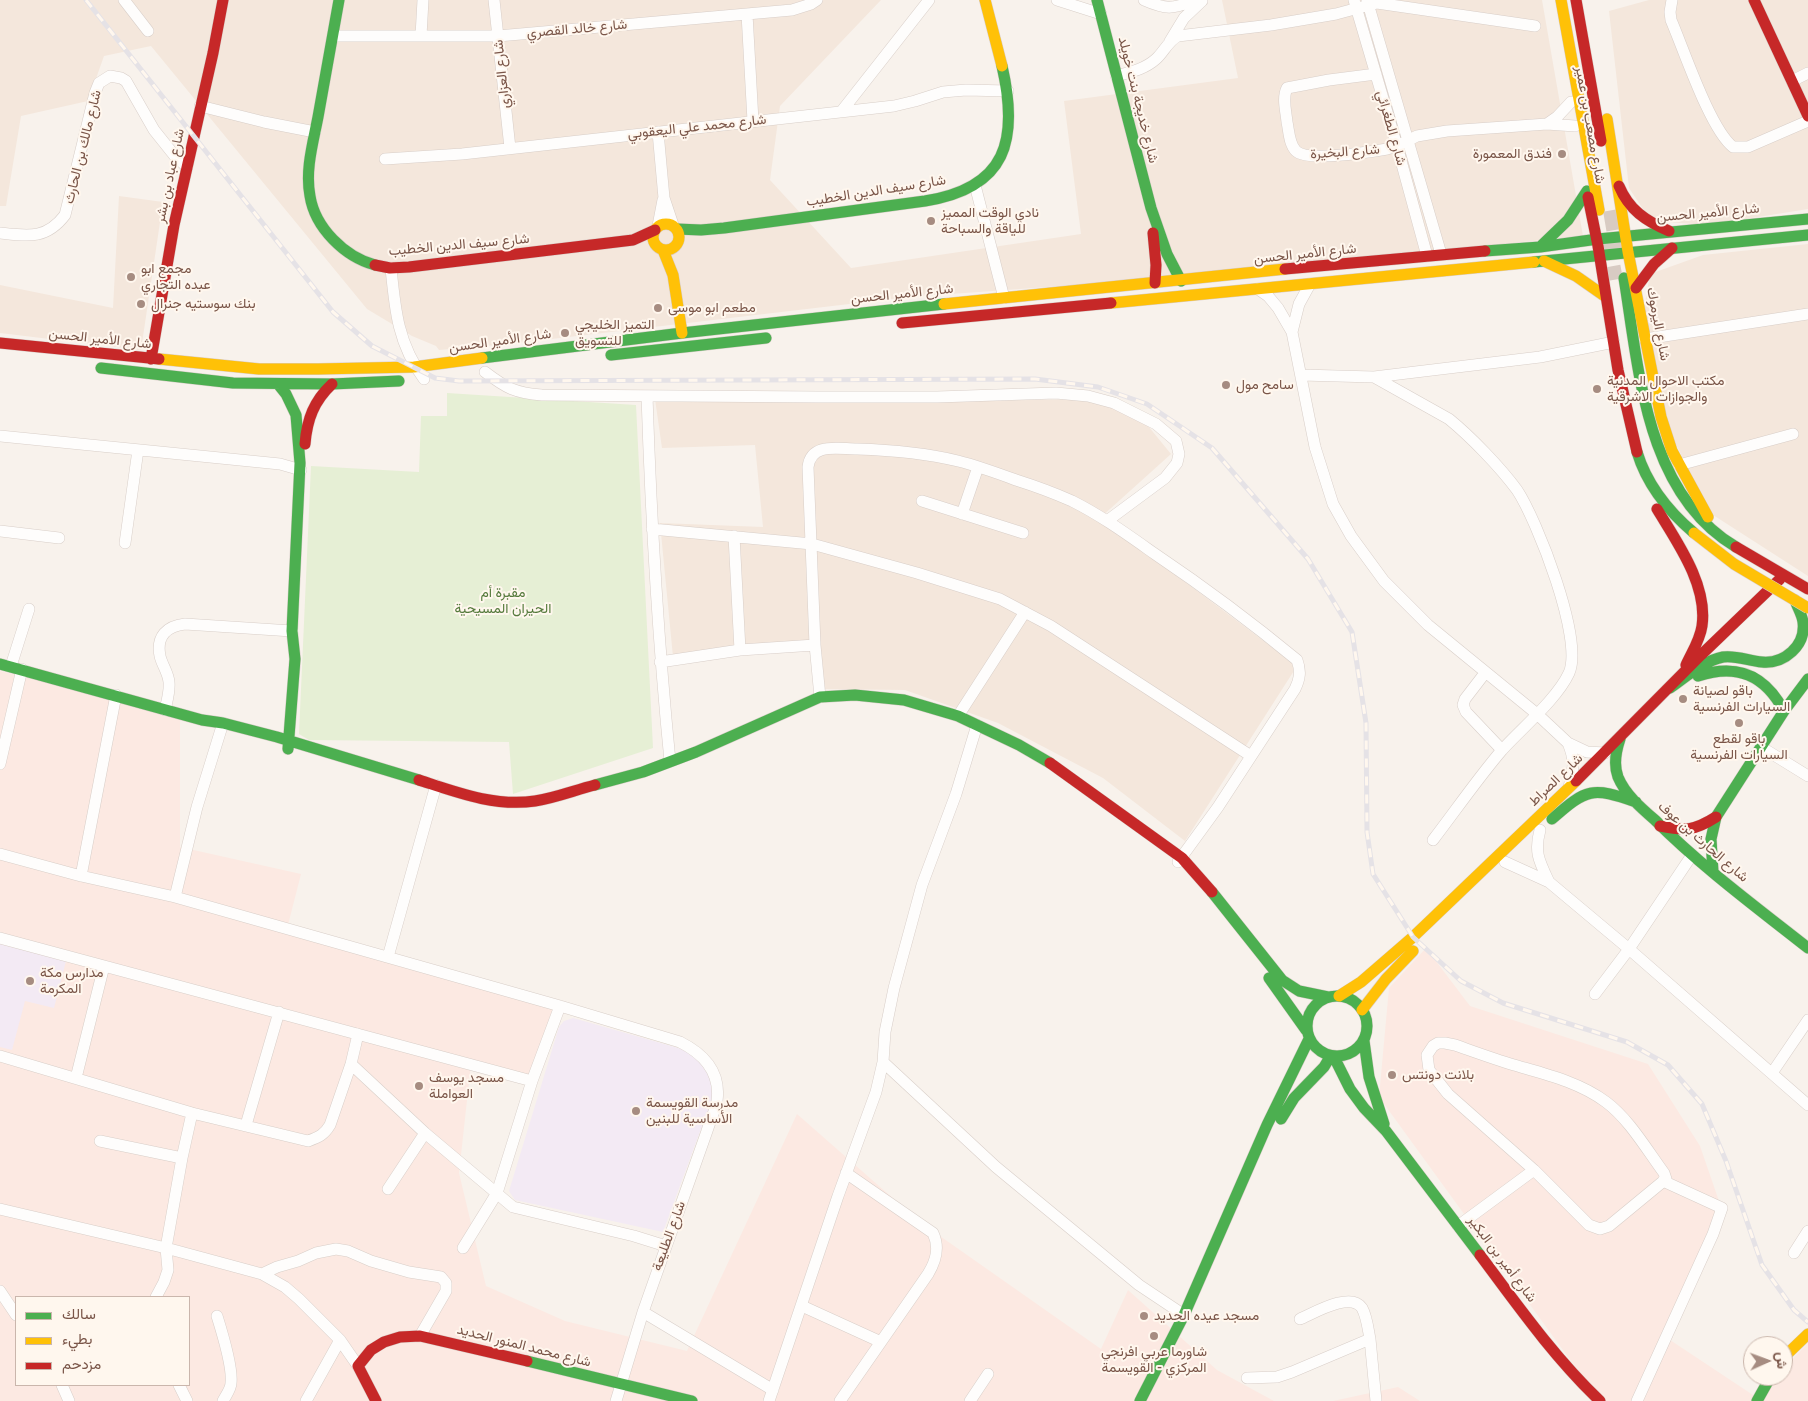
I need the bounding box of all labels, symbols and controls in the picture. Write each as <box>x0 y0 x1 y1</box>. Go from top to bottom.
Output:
street label: شارع خالد القصري <box>526 16 628 42</box>
street label: شارع خديجة بنت خويلد <box>1114 35 1162 165</box>
street label: شارع العزاري <box>490 39 514 109</box>
street label: شارع مصعب بن عمير <box>1571 65 1609 185</box>
street label: شارع مالك بن الحارث <box>61 88 105 206</box>
street label: شارع الطغرائي <box>1372 89 1410 167</box>
street label: شارع محمد علي اليعقوبي <box>627 111 767 143</box>
street label: شارع عباد بن بشر <box>152 127 188 225</box>
street label: شارع البخيرة <box>1310 141 1380 163</box>
place label: فندق المعمورة <box>1473 146 1552 162</box>
marker: فندق المعمورة <box>1556 148 1568 160</box>
street label: شارع سيف الدين الخطيب <box>805 172 947 210</box>
street label: شارع الأمير الحسن <box>1656 200 1760 226</box>
place label: نادي الوقت المميز للياقة والسباحة <box>941 205 1039 238</box>
marker: نادي الوقت المميز للياقة والسباحة <box>925 215 937 227</box>
street label: شارع سيف الدين الخطيب <box>388 230 530 260</box>
street label: شارع الأمير الحسن <box>1253 240 1357 268</box>
place label: مجمع ابو عبده التجاري <box>141 261 211 294</box>
marker: مجمع ابو عبده التجاري <box>125 271 137 283</box>
street label: شارع الأمير الحسن <box>850 280 954 308</box>
street label: شارع اليرموك <box>1643 286 1673 362</box>
place label: بنك سوستيه جنرال <box>151 296 256 312</box>
marker: بنك سوستيه جنرال <box>135 298 147 310</box>
place label: مطعم ابو موسى <box>668 300 756 316</box>
marker: مطعم ابو موسى <box>652 302 664 314</box>
place label: التميز الخليجي للتسويق <box>575 317 655 350</box>
street label: شارع الأمير الحسن <box>48 325 152 353</box>
street label: شارع الأمير الحسن <box>448 326 552 356</box>
marker: التميز الخليجي للتسويق <box>559 327 571 339</box>
place label: مكتب الاحوال المدنية والجوازات الاشرقية <box>1607 373 1724 406</box>
place label: سامح مول <box>1236 377 1294 393</box>
marker: سامح مول <box>1220 379 1232 391</box>
marker: مكتب الاحوال المدنية والجوازات الاشرقية <box>1591 383 1603 395</box>
park label: مقبرة أم الحيران المسيحية <box>455 585 551 618</box>
place label: باقو لصيانة السيارات الفرنسية <box>1693 683 1790 716</box>
marker: باقو لصيانة السيارات الفرنسية <box>1677 693 1689 705</box>
marker: باقو لقطع السيارات الفرنسية <box>1733 717 1745 729</box>
place label: باقو لقطع السيارات الفرنسية <box>1690 731 1788 764</box>
street label: شارع الصراط <box>1525 750 1587 810</box>
street label: شارع الحارث بن عوف <box>1654 798 1752 886</box>
place label: مدارس مكة المكرمة <box>40 965 104 998</box>
marker: مدارس مكة المكرمة <box>24 975 36 987</box>
place label: بلانت دونتس <box>1402 1067 1474 1083</box>
marker: بلانت دونتس <box>1386 1069 1398 1081</box>
place label: مسجد يوسف العواملة <box>429 1070 504 1102</box>
marker: مسجد يوسف العواملة <box>413 1080 425 1092</box>
place label: مدرسة القويسمة الأساسية للبنين <box>646 1095 738 1128</box>
marker: مدرسة القويسمة الأساسية للبنين <box>630 1105 642 1117</box>
street label: شارع الطليعة <box>649 1199 689 1273</box>
street label: شارع أمير بن البكير <box>1464 1212 1540 1306</box>
legend <box>15 1296 190 1386</box>
text: سالك <box>62 1304 96 1323</box>
place label: مسجد عيده الحديد <box>1154 1308 1259 1324</box>
marker: مسجد عيده الحديد <box>1138 1310 1150 1322</box>
street label: شارع محمد المنور الحديد <box>455 1321 593 1371</box>
text: بطيء <box>62 1329 92 1348</box>
marker: شاورما عربي افرنجي المركزي - القويسمة <box>1148 1330 1160 1342</box>
north arrow <box>1743 1336 1793 1386</box>
place label: شاورما عربي افرنجي المركزي - القويسمة <box>1101 1344 1207 1376</box>
text: ش <box>1773 1352 1791 1369</box>
text: مزدحم <box>62 1354 101 1373</box>

